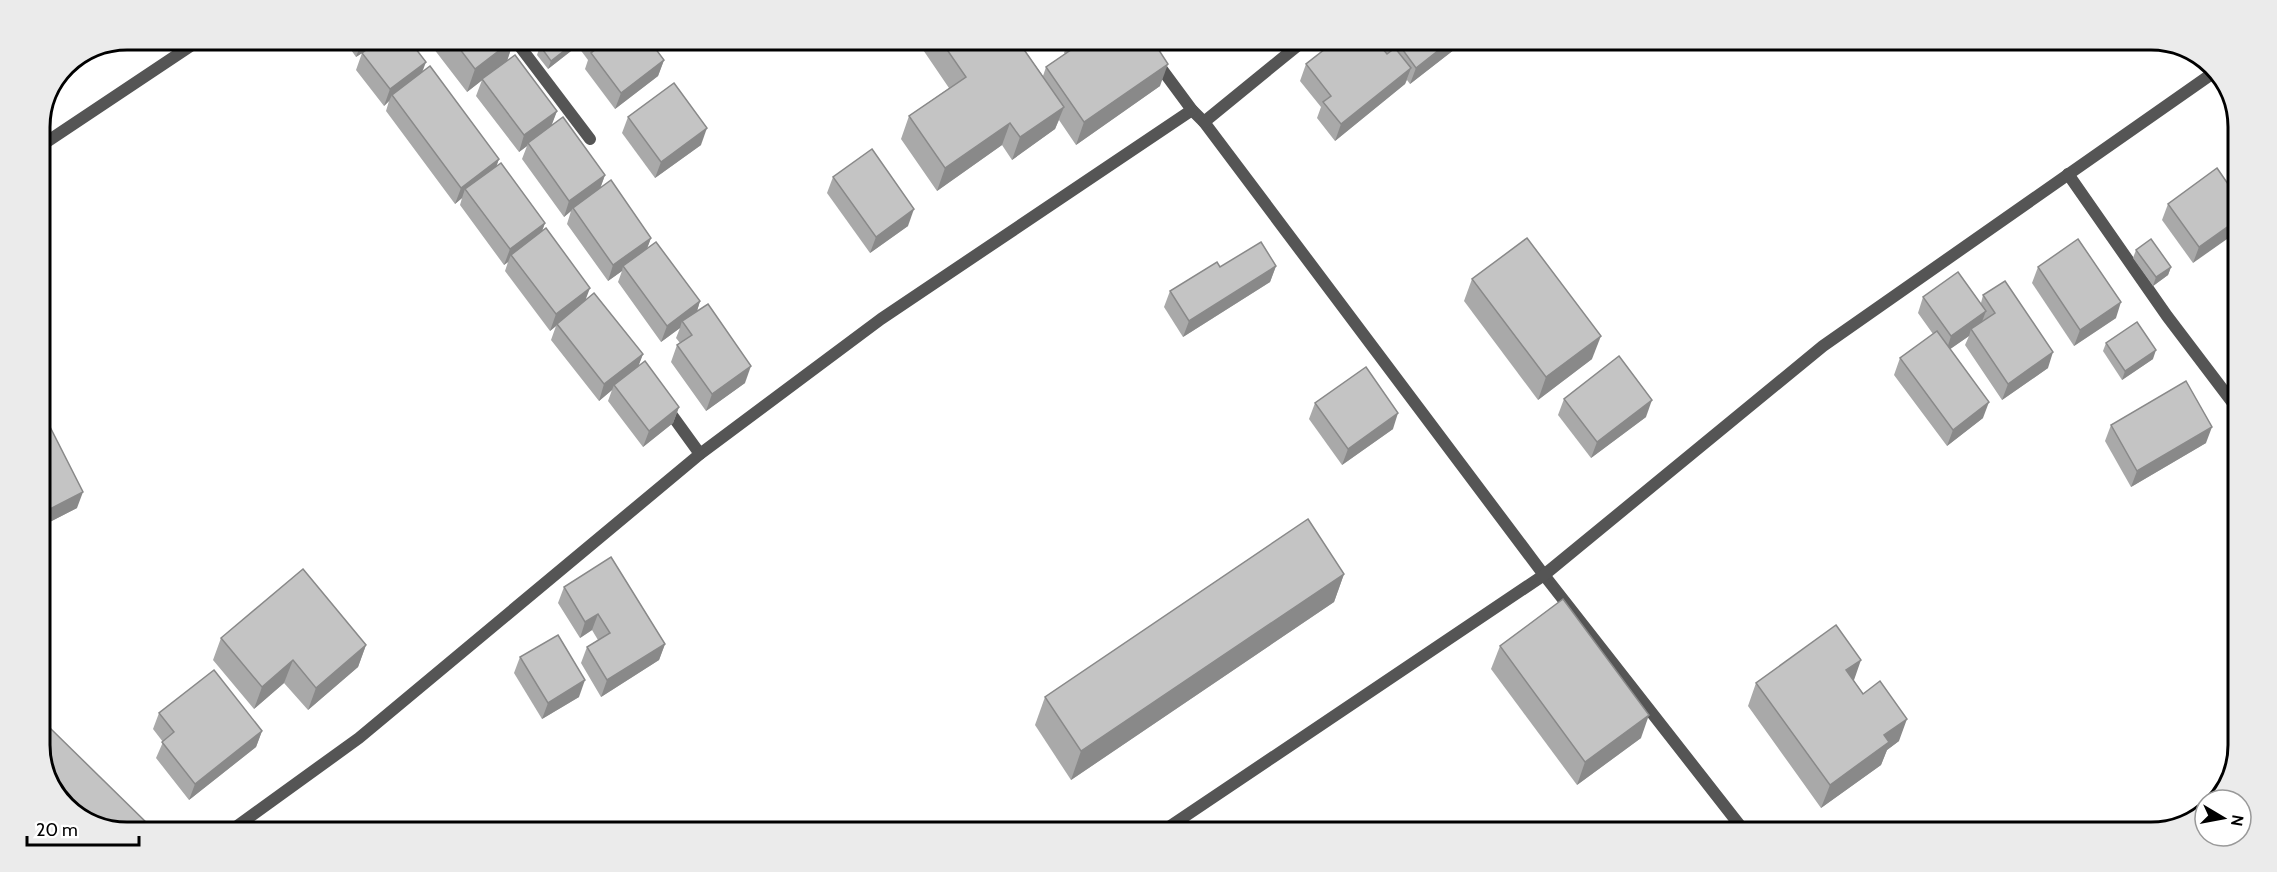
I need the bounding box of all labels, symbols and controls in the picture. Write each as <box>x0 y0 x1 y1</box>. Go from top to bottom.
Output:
north arrow <box>2193 788 2253 848</box>
scale bar <box>27 809 140 847</box>
text: N <box>2227 813 2248 828</box>
text: 20 m <box>36 819 78 841</box>

